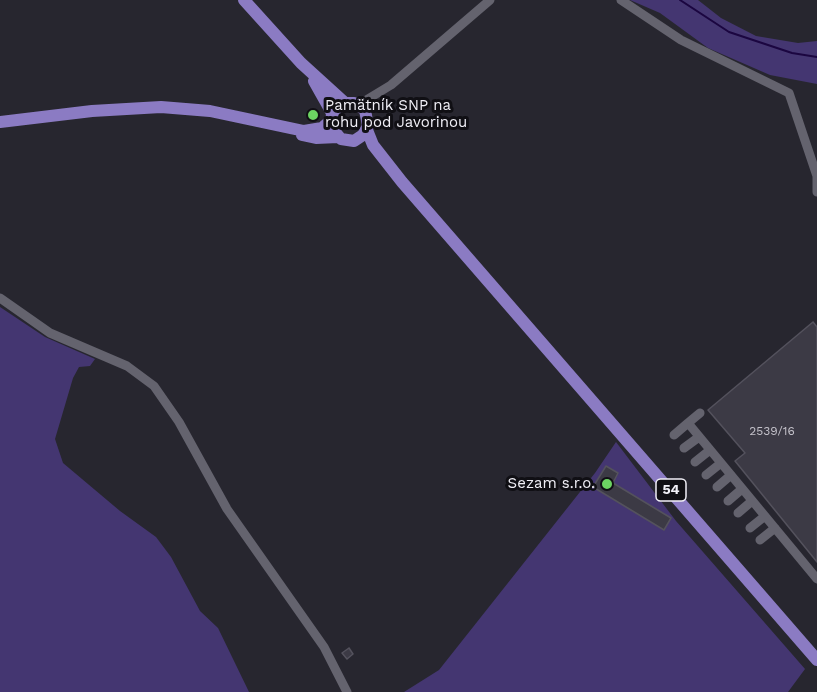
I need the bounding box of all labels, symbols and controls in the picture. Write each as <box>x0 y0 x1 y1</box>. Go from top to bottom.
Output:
place label: Pamätník SNP na rohu pod Javorinou <box>325 97 467 132</box>
marker: Pamätník SNP na rohu pod Javorinou <box>306 108 320 122</box>
house number: 2539/16 <box>749 424 795 438</box>
place label: Sezam s.r.o. <box>508 475 595 493</box>
marker: Sezam s.r.o. <box>600 477 614 491</box>
road number: 54 <box>656 479 686 501</box>

